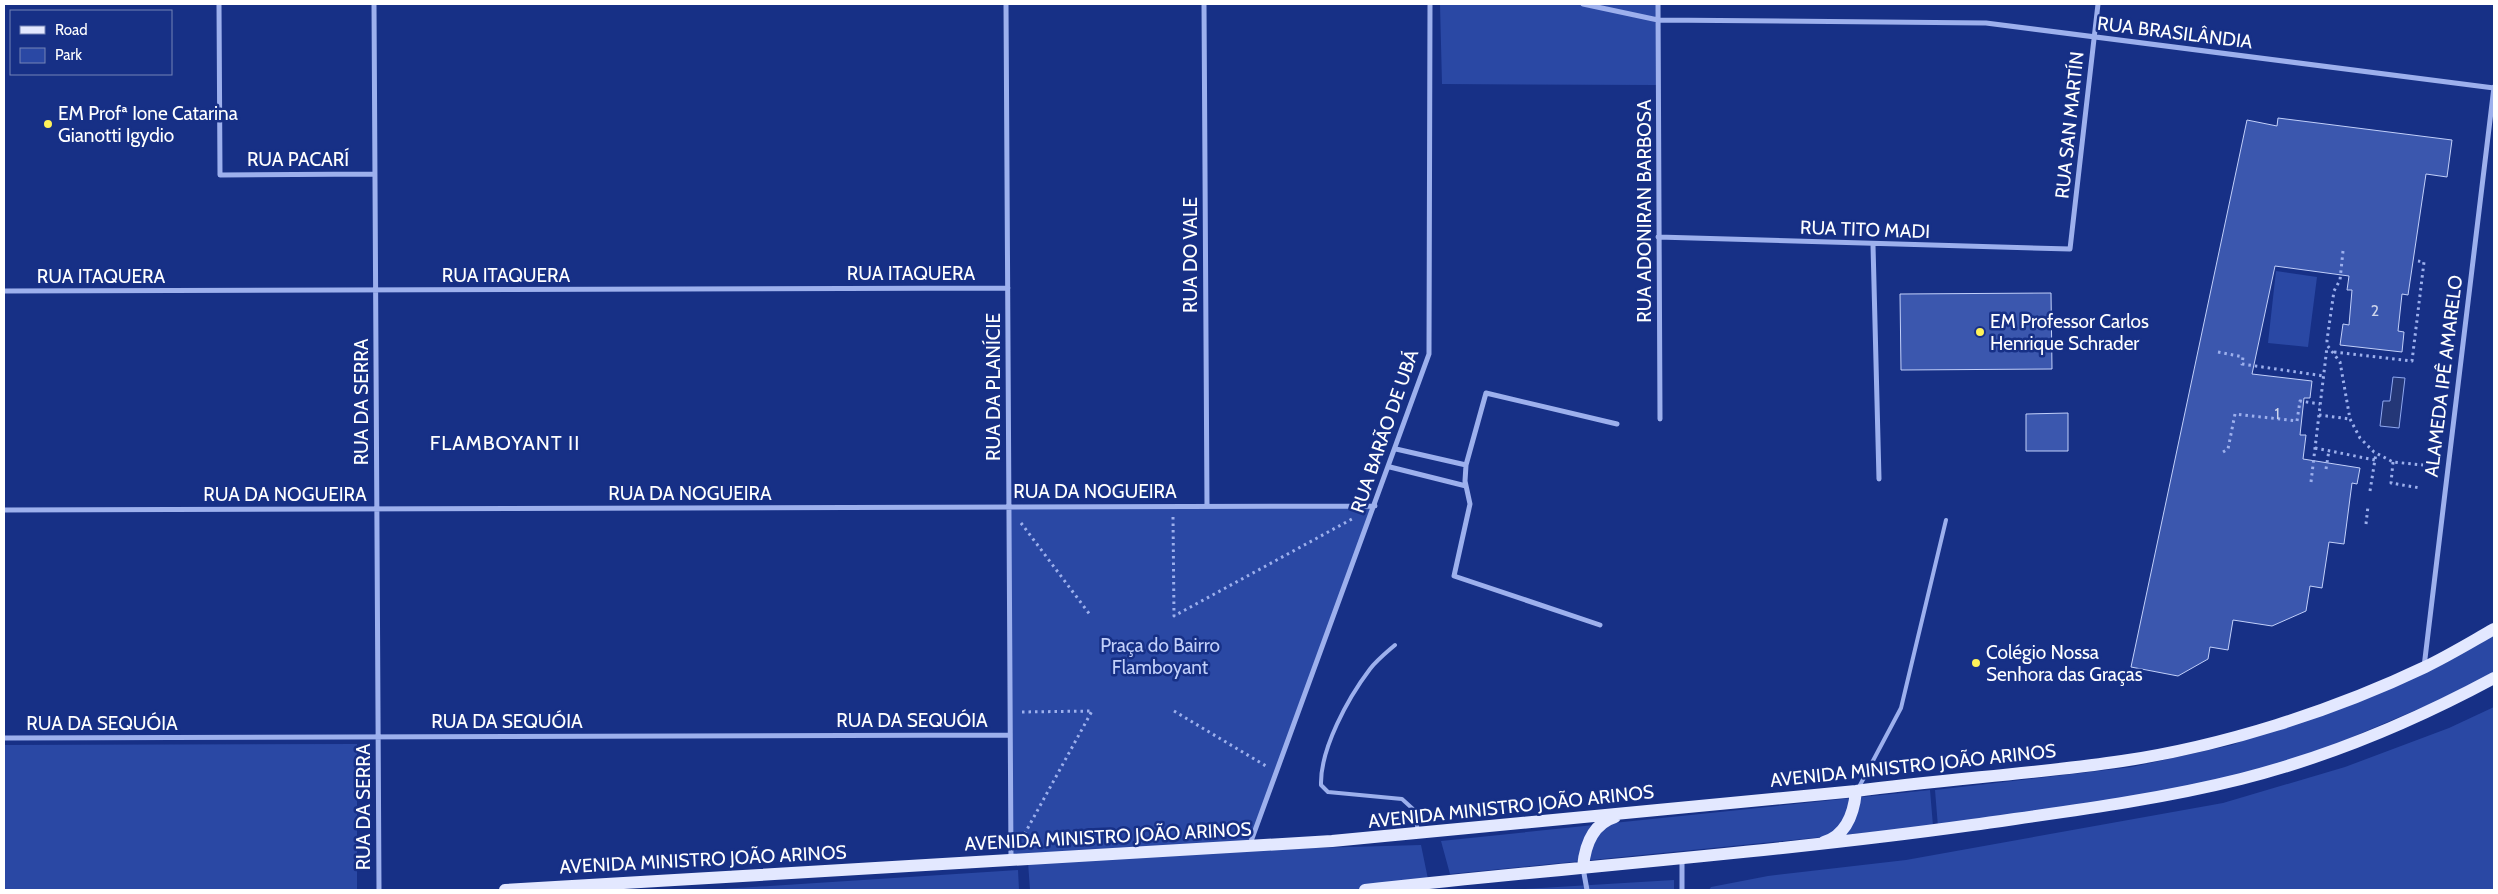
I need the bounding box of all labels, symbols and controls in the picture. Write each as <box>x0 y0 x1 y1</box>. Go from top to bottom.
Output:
legend <box>10 10 172 75</box>
street label: RUA BRASILÂNDIA <box>2096 11 2254 53</box>
text: Road <box>55 21 88 39</box>
text: Park <box>55 46 82 64</box>
street label: RUA SAN MARTÍN <box>2049 50 2089 200</box>
street label: RUA ADONIRAN BARBOSA <box>1633 99 1656 323</box>
place label: EM Profª Ione Catarina Gianotti Igydio <box>58 102 238 147</box>
marker: EM Profª Ione Catarina Gianotti Igydio <box>42 118 54 130</box>
street label: RUA PACARÍ <box>247 147 349 171</box>
street label: RUA DO VALE <box>1179 197 1202 313</box>
street label: RUA TITO MADI <box>1800 216 1930 243</box>
street label: RUA ITAQUERA <box>847 262 975 285</box>
street label: RUA ITAQUERA <box>442 264 570 287</box>
street label: RUA ITAQUERA <box>37 265 165 288</box>
street label: ALAMEDA IPÊ AMARELO <box>2419 274 2467 478</box>
house number: 2 <box>2371 301 2379 320</box>
place label: EM Professor Carlos Henrique Schrader <box>1990 310 2149 355</box>
street label: RUA DA PLANÍCIE <box>981 313 1005 461</box>
marker: EM Professor Carlos Henrique Schrader <box>1974 326 1986 338</box>
street label: RUA DA SERRA <box>350 338 373 465</box>
street label: RUA BARÃO DE UBÁ <box>1345 346 1423 516</box>
house number: 1 <box>2274 404 2280 423</box>
district label: FLAMBOYANT II <box>430 431 580 455</box>
street label: RUA DA NOGUEIRA <box>1013 480 1177 503</box>
street label: RUA DA NOGUEIRA <box>608 482 772 505</box>
street label: RUA DA NOGUEIRA <box>203 483 367 506</box>
park label: Praça do Bairro Flamboyant <box>1100 634 1220 679</box>
place label: Colégio Nossa Senhora das Graças <box>1986 641 2143 686</box>
marker: Colégio Nossa Senhora das Graças <box>1970 657 1982 669</box>
street label: RUA DA SEQUÓIA <box>836 708 988 732</box>
street label: RUA DA SEQUÓIA <box>431 709 583 733</box>
street label: RUA DA SEQUÓIA <box>26 711 178 735</box>
street label: AVENIDA MINISTRO JOÃO ARINOS <box>1769 738 2057 792</box>
street label: RUA DA SERRA <box>352 743 375 870</box>
street label: AVENIDA MINISTRO JOÃO ARINOS <box>1367 779 1655 833</box>
street label: AVENIDA MINISTRO JOÃO ARINOS <box>964 816 1252 856</box>
street label: AVENIDA MINISTRO JOÃO ARINOS <box>559 839 847 879</box>

